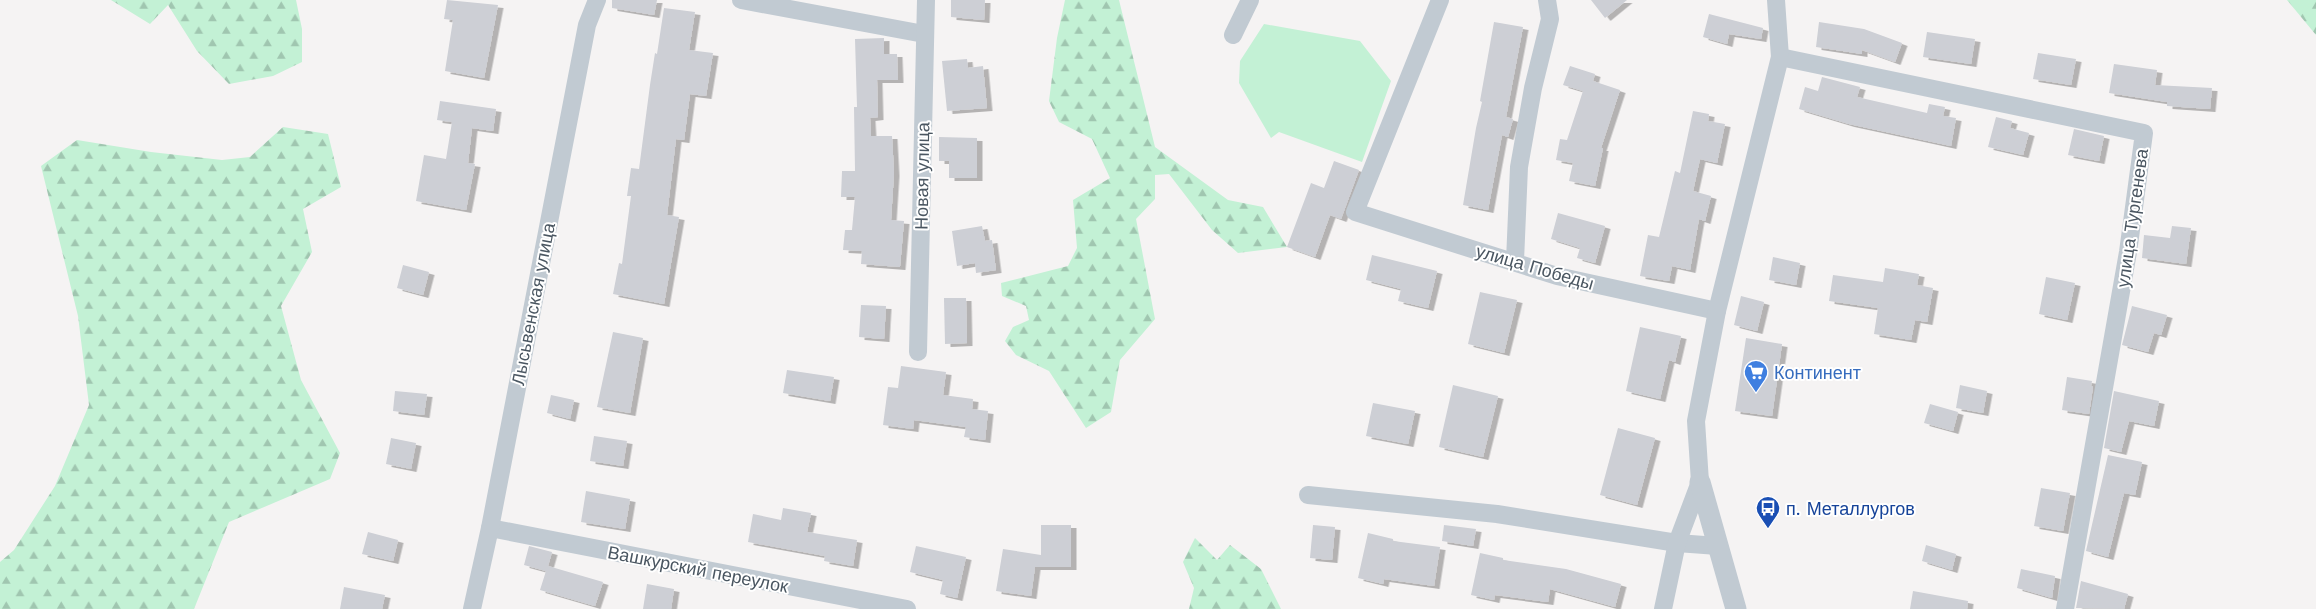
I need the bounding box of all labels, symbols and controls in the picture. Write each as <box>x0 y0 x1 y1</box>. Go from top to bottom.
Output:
street label: Новая улица <box>911 121 933 230</box>
street label: улица Тургенева <box>2112 146 2152 289</box>
street label: Лысьвенская улица <box>507 220 559 387</box>
street label: улица Победы <box>1474 240 1596 294</box>
supermarket icon: Континент <box>1743 359 1769 393</box>
place label: Континент <box>1774 362 1861 383</box>
bus stop icon: п. Металлургов <box>1755 495 1781 529</box>
place label: п. Металлургов <box>1786 498 1915 519</box>
street label: Вашкурский переулок <box>606 541 790 597</box>

